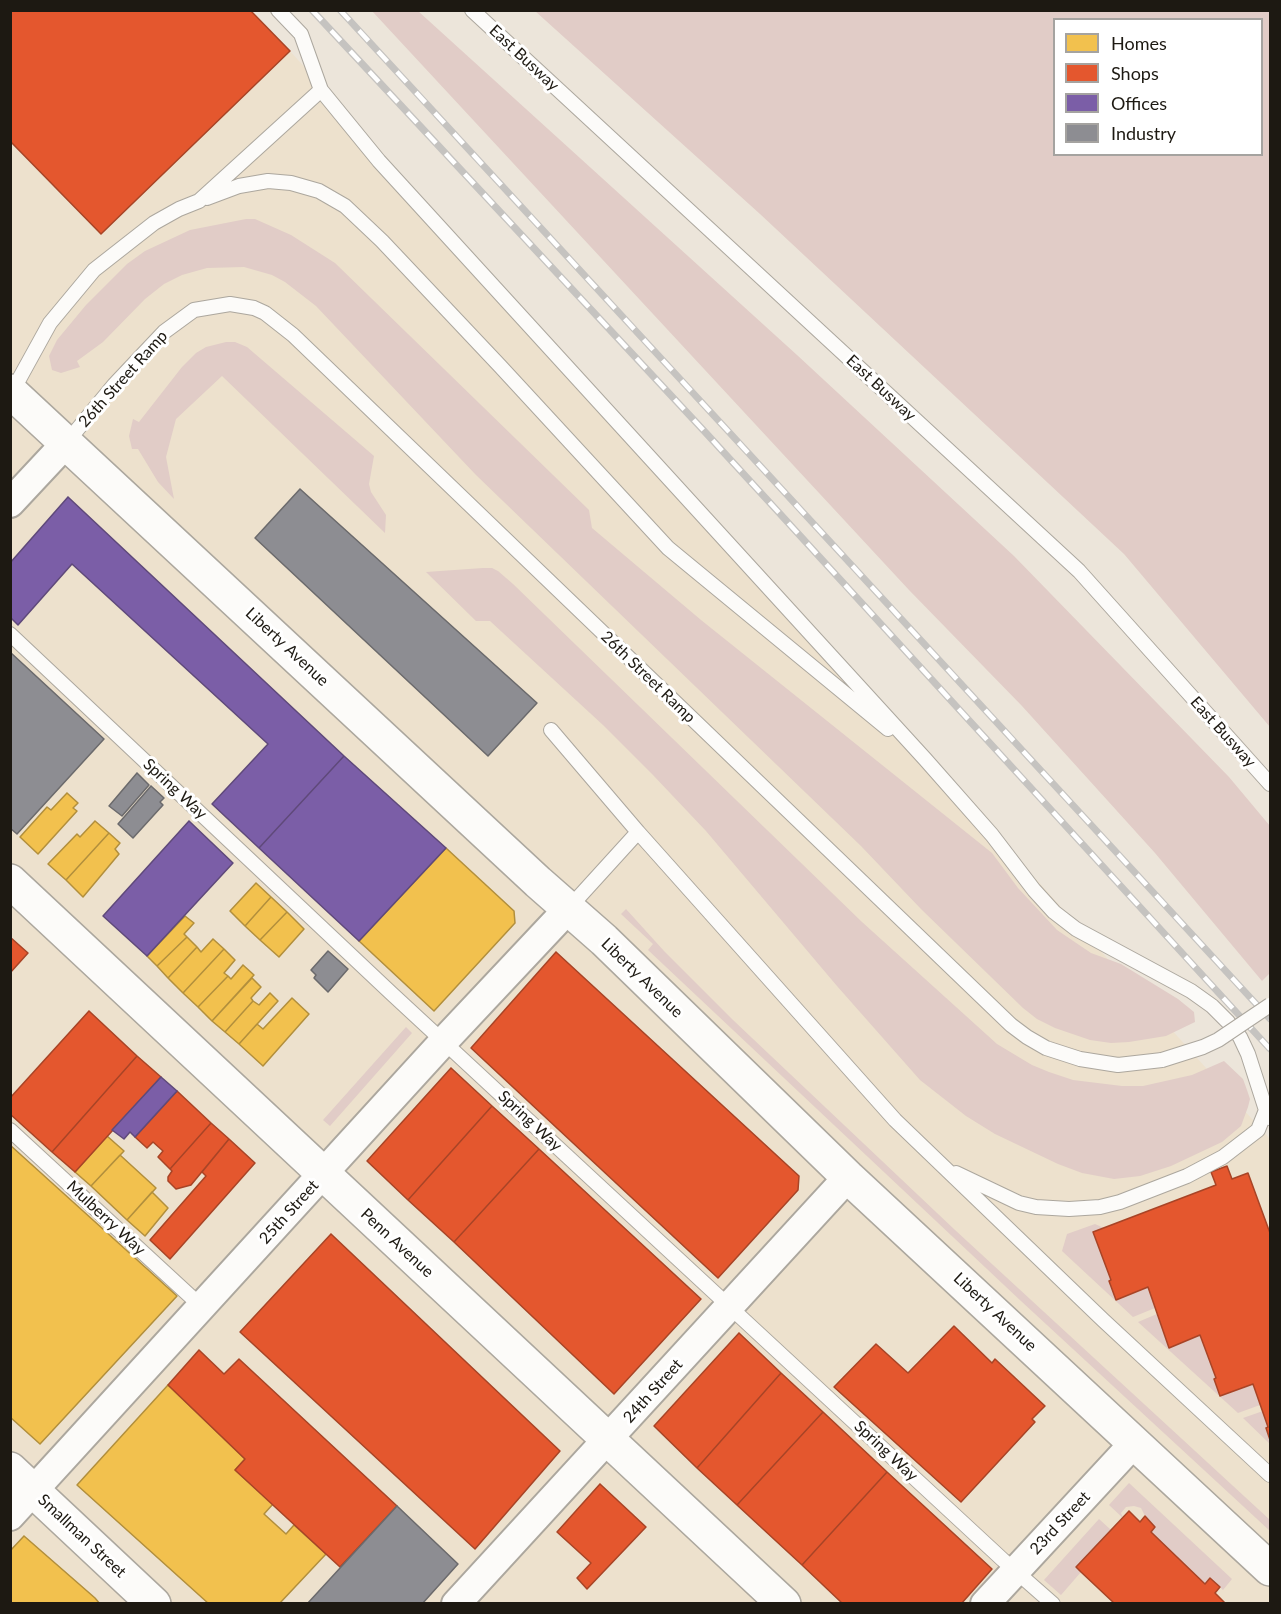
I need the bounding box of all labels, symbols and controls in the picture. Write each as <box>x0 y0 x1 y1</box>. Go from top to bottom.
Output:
legend <box>1053 18 1263 156</box>
street label: East Busway <box>485 21 563 95</box>
text: Homes <box>1111 32 1167 54</box>
text: Shops <box>1111 62 1159 84</box>
text: Offices <box>1111 92 1167 114</box>
text: Industry <box>1111 122 1176 144</box>
street label: 26th Street Ramp <box>75 327 171 431</box>
street label: East Busway <box>842 351 920 425</box>
street label: Liberty Avenue <box>242 604 332 690</box>
street label: 26th Street Ramp <box>597 627 699 727</box>
street label: East Busway <box>1186 693 1260 771</box>
street label: Spring Way <box>139 755 211 823</box>
street label: Liberty Avenue <box>597 934 687 1022</box>
street label: Spring Way <box>494 1087 566 1155</box>
street label: 25th Street <box>255 1176 323 1248</box>
street label: Mulberry Way <box>63 1177 149 1259</box>
street label: Penn Avenue <box>357 1204 437 1282</box>
street label: Liberty Avenue <box>950 1269 1040 1355</box>
street label: 24th Street <box>619 1355 687 1427</box>
street label: Spring Way <box>850 1417 922 1485</box>
street label: 23rd Street <box>1026 1487 1094 1559</box>
street label: Smallman Street <box>34 1490 130 1582</box>

